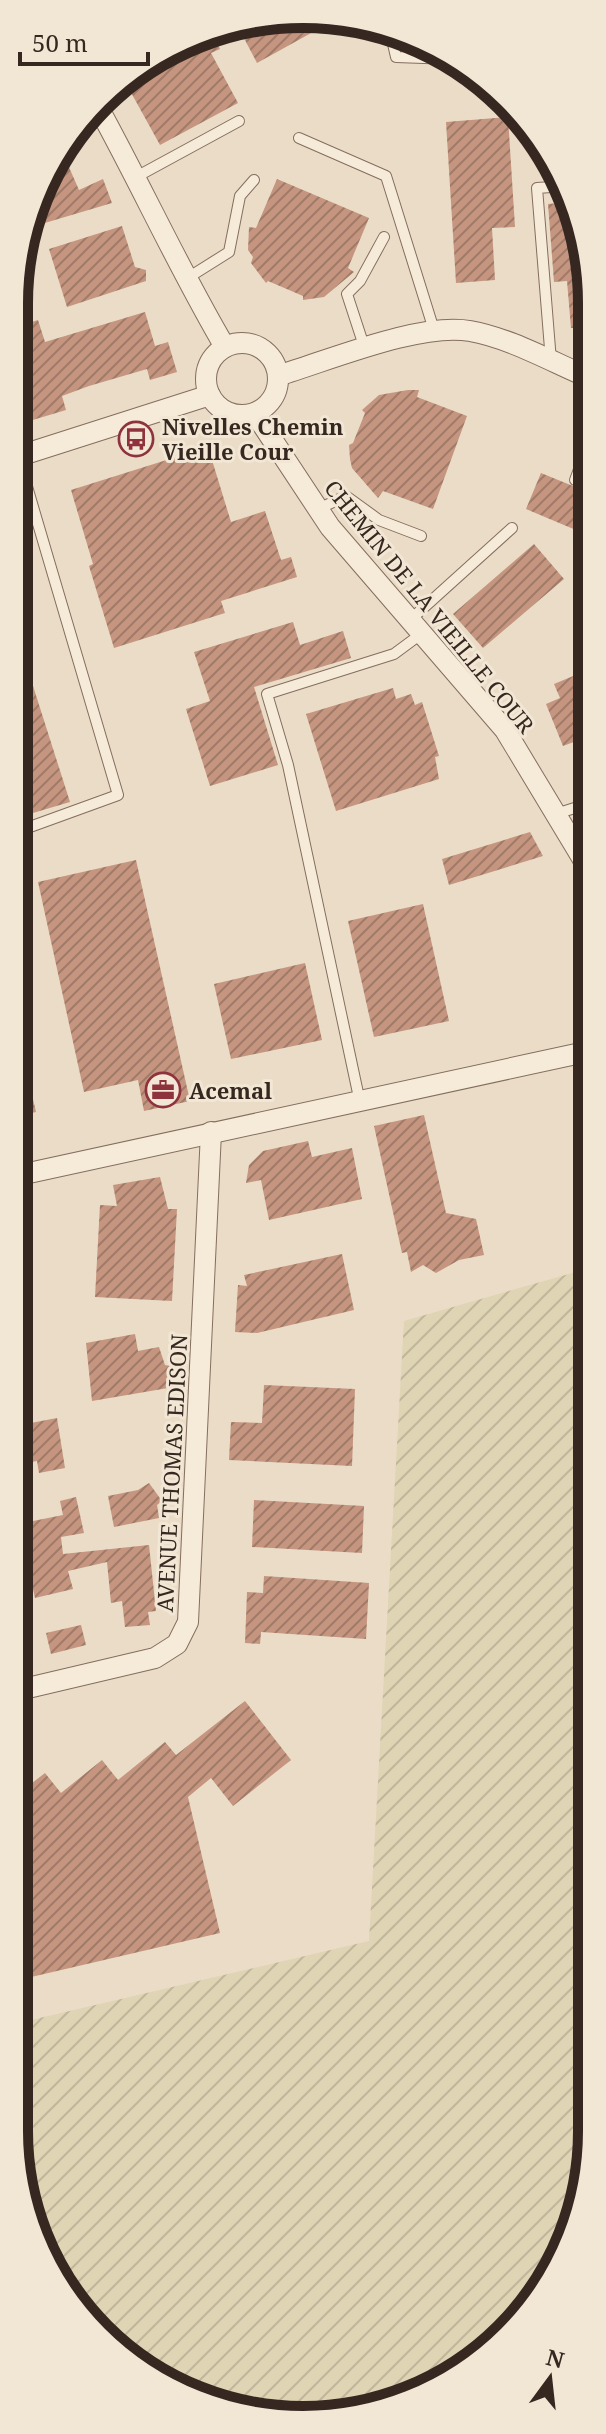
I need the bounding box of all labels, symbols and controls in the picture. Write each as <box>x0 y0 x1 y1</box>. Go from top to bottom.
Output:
scale bar <box>20 16 148 66</box>
text: 50 m <box>32 26 88 59</box>
place label: Nivelles Chemin Vieille Cour <box>162 411 344 466</box>
bus stop icon: Nivelles Chemin Vieille Cour <box>117 420 155 458</box>
street label: CHEMIN DE LA VIEILLE COUR <box>318 473 542 739</box>
office icon: Acemal <box>144 1071 182 1109</box>
place label: Acemal <box>189 1075 272 1105</box>
street label: AVENUE THOMAS EDISON <box>149 1333 193 1613</box>
north arrow <box>510 2338 590 2418</box>
text: N <box>543 2341 568 2374</box>

